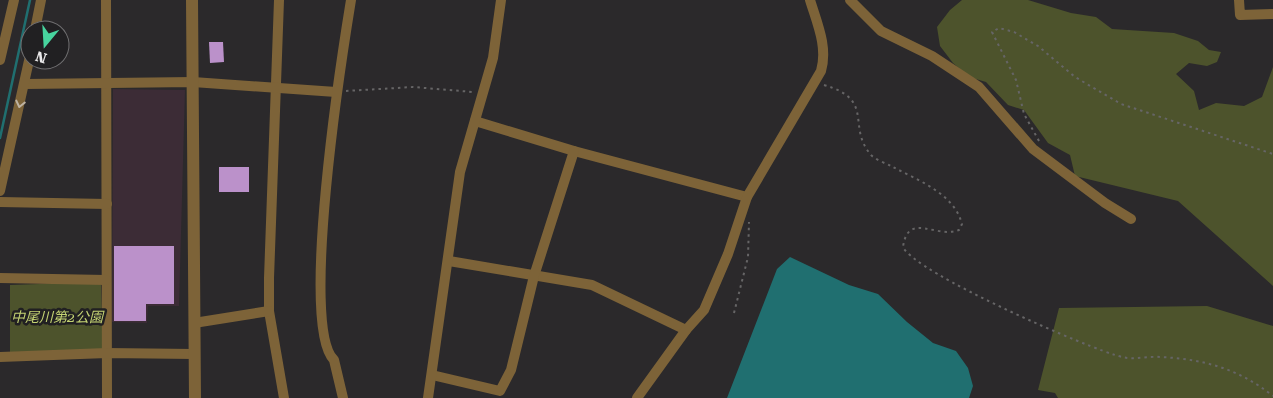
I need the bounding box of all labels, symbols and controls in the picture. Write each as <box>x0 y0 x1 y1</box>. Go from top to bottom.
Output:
north arrow <box>20 20 70 70</box>
text: N <box>33 48 49 67</box>
one-way arrow <box>15 100 26 109</box>
park label: 中尾川第2公園 <box>11 309 105 325</box>

